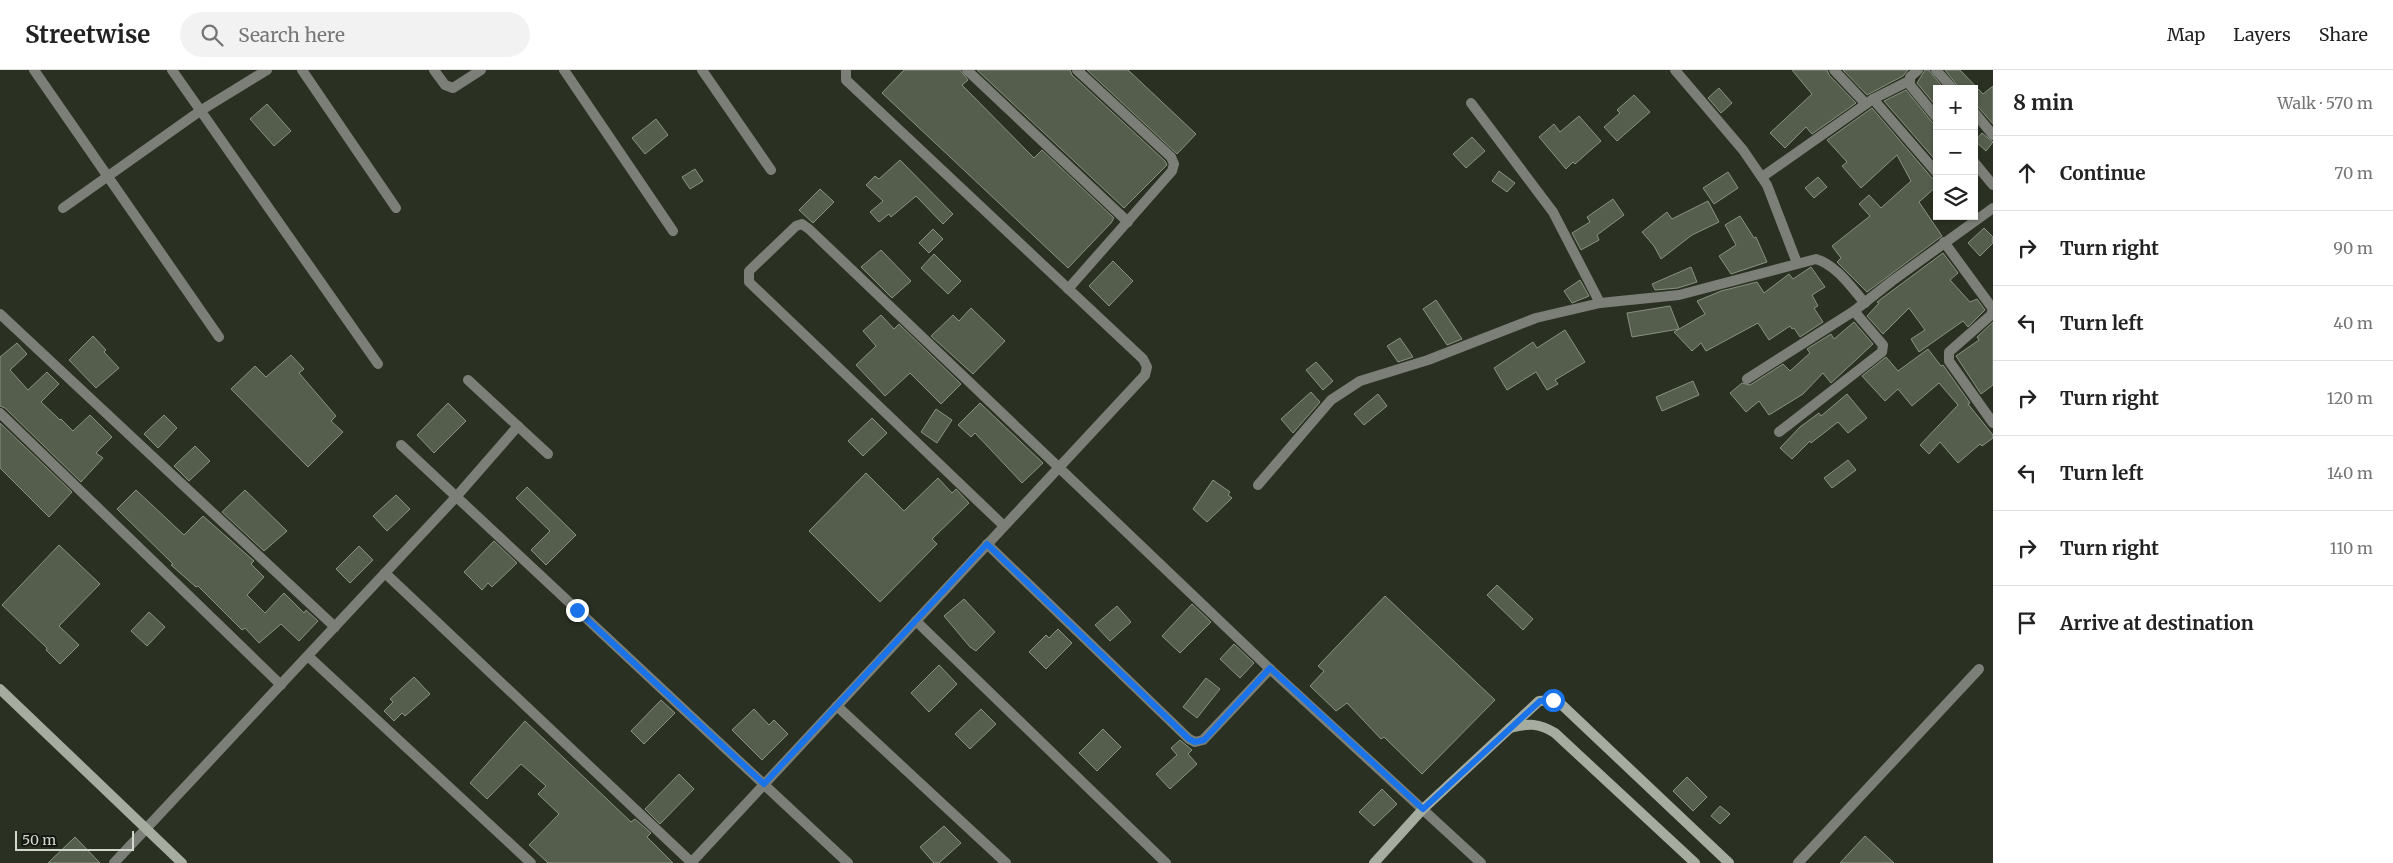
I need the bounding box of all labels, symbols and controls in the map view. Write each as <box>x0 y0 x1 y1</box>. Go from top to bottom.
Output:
search box <box>180 12 530 57</box>
text: Streetwise <box>25 19 150 50</box>
icon: search <box>198 21 226 49</box>
text: Search here <box>238 23 345 47</box>
text: Map <box>2167 23 2205 46</box>
text: Layers <box>2233 23 2291 46</box>
text: Share <box>2319 23 2368 46</box>
map controls <box>1933 85 1978 220</box>
button: + <box>1933 85 1978 130</box>
text: 8 min <box>2013 89 2074 116</box>
text: Walk · 570 m <box>2277 93 2373 113</box>
button: − <box>1933 130 1978 175</box>
icon: ahead <box>2013 159 2041 187</box>
text: Continue <box>2060 161 2146 185</box>
text: 70 m <box>2334 163 2373 183</box>
button: layers <box>1933 175 1978 220</box>
icon: right <box>2013 234 2041 262</box>
text: Turn right <box>2060 236 2159 260</box>
text: 90 m <box>2333 238 2373 258</box>
icon: left <box>2013 309 2041 337</box>
text: Turn left <box>2060 311 2144 335</box>
text: 40 m <box>2333 313 2373 333</box>
icon: right <box>2013 384 2041 412</box>
text: Turn right <box>2060 386 2159 410</box>
text: 120 m <box>2327 388 2373 408</box>
icon: left <box>2013 459 2041 487</box>
text: Turn left <box>2060 461 2144 485</box>
text: 140 m <box>2327 463 2373 483</box>
icon: right <box>2013 534 2041 562</box>
text: Turn right <box>2060 536 2159 560</box>
text: 110 m <box>2330 538 2373 558</box>
route end <box>566 599 589 622</box>
icon: arrive <box>2013 609 2041 637</box>
text: Arrive at destination <box>2060 611 2254 635</box>
route start <box>1542 689 1565 712</box>
scale bar <box>15 828 134 851</box>
text: 50 m <box>22 831 56 849</box>

